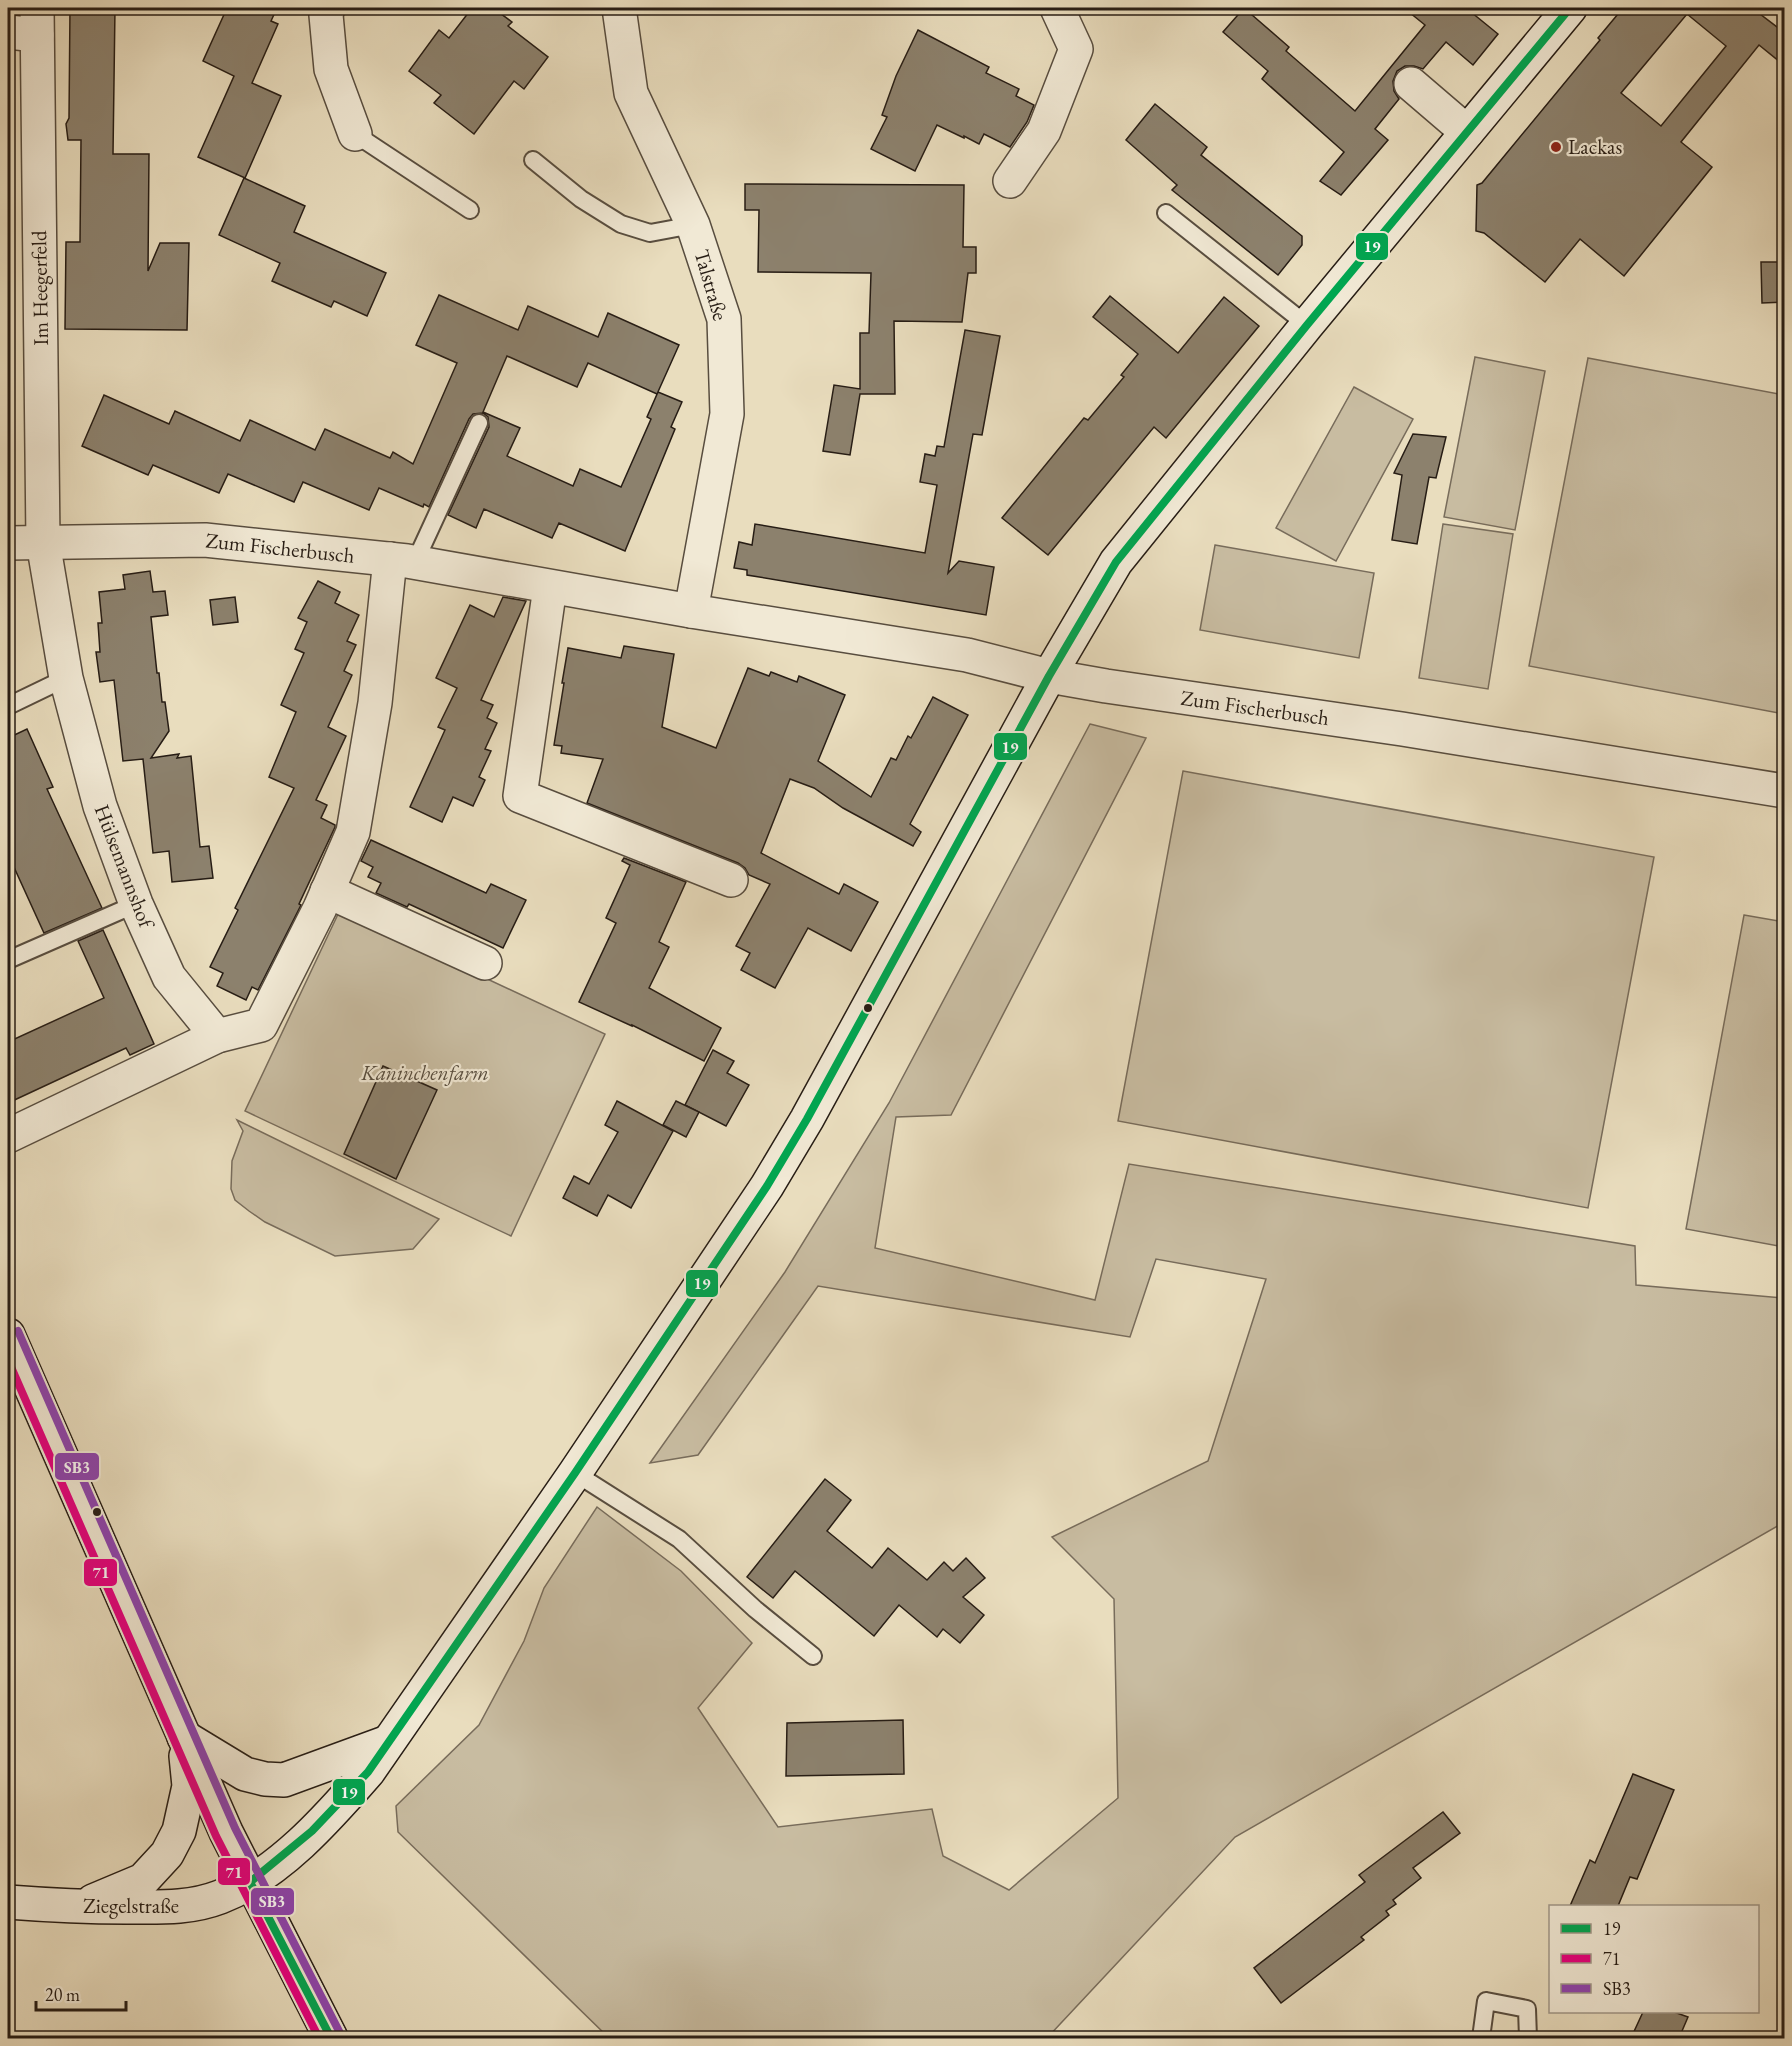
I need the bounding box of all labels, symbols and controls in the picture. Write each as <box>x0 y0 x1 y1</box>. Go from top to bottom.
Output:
place label: Lackas <box>1568 133 1622 160</box>
marker: Lackas <box>1549 140 1563 154</box>
street label: Im Heegerfeld <box>25 230 54 346</box>
line badge: 19 <box>1355 232 1389 261</box>
text: 19 <box>1364 236 1381 257</box>
street label: Talstraße <box>688 246 734 324</box>
street label: Zum Fischerbusch <box>204 526 356 569</box>
street label: Zum Fischerbusch <box>1179 684 1331 731</box>
line badge: 19 <box>993 732 1028 761</box>
text: 19 <box>1002 737 1019 758</box>
street label: Hülsemannshof <box>89 800 161 933</box>
unlabelled marker <box>862 1002 874 1014</box>
park label: Kaninchenfarm <box>360 1059 489 1086</box>
line badge: 19 <box>685 1269 719 1298</box>
text: 19 <box>694 1273 711 1294</box>
line badge: SB3 <box>54 1452 100 1481</box>
text: SB3 <box>64 1457 90 1478</box>
unlabelled marker <box>91 1506 103 1518</box>
line badge: 71 <box>83 1558 118 1587</box>
text: 71 <box>93 1562 109 1583</box>
line badge: 19 <box>332 1778 366 1806</box>
text: 19 <box>341 1782 358 1803</box>
line badge: 71 <box>217 1857 251 1886</box>
text: 71 <box>226 1862 242 1883</box>
line badge: SB3 <box>250 1887 295 1916</box>
text: SB3 <box>259 1891 285 1912</box>
street label: Ziegelstraße <box>83 1892 179 1919</box>
legend <box>1549 1905 1759 2013</box>
text: 19 <box>1603 1917 1621 1940</box>
text: 71 <box>1603 1947 1620 1970</box>
scale bar <box>36 1974 126 2012</box>
text: SB3 <box>1603 1977 1631 2000</box>
text: 20 m <box>45 1983 80 2006</box>

